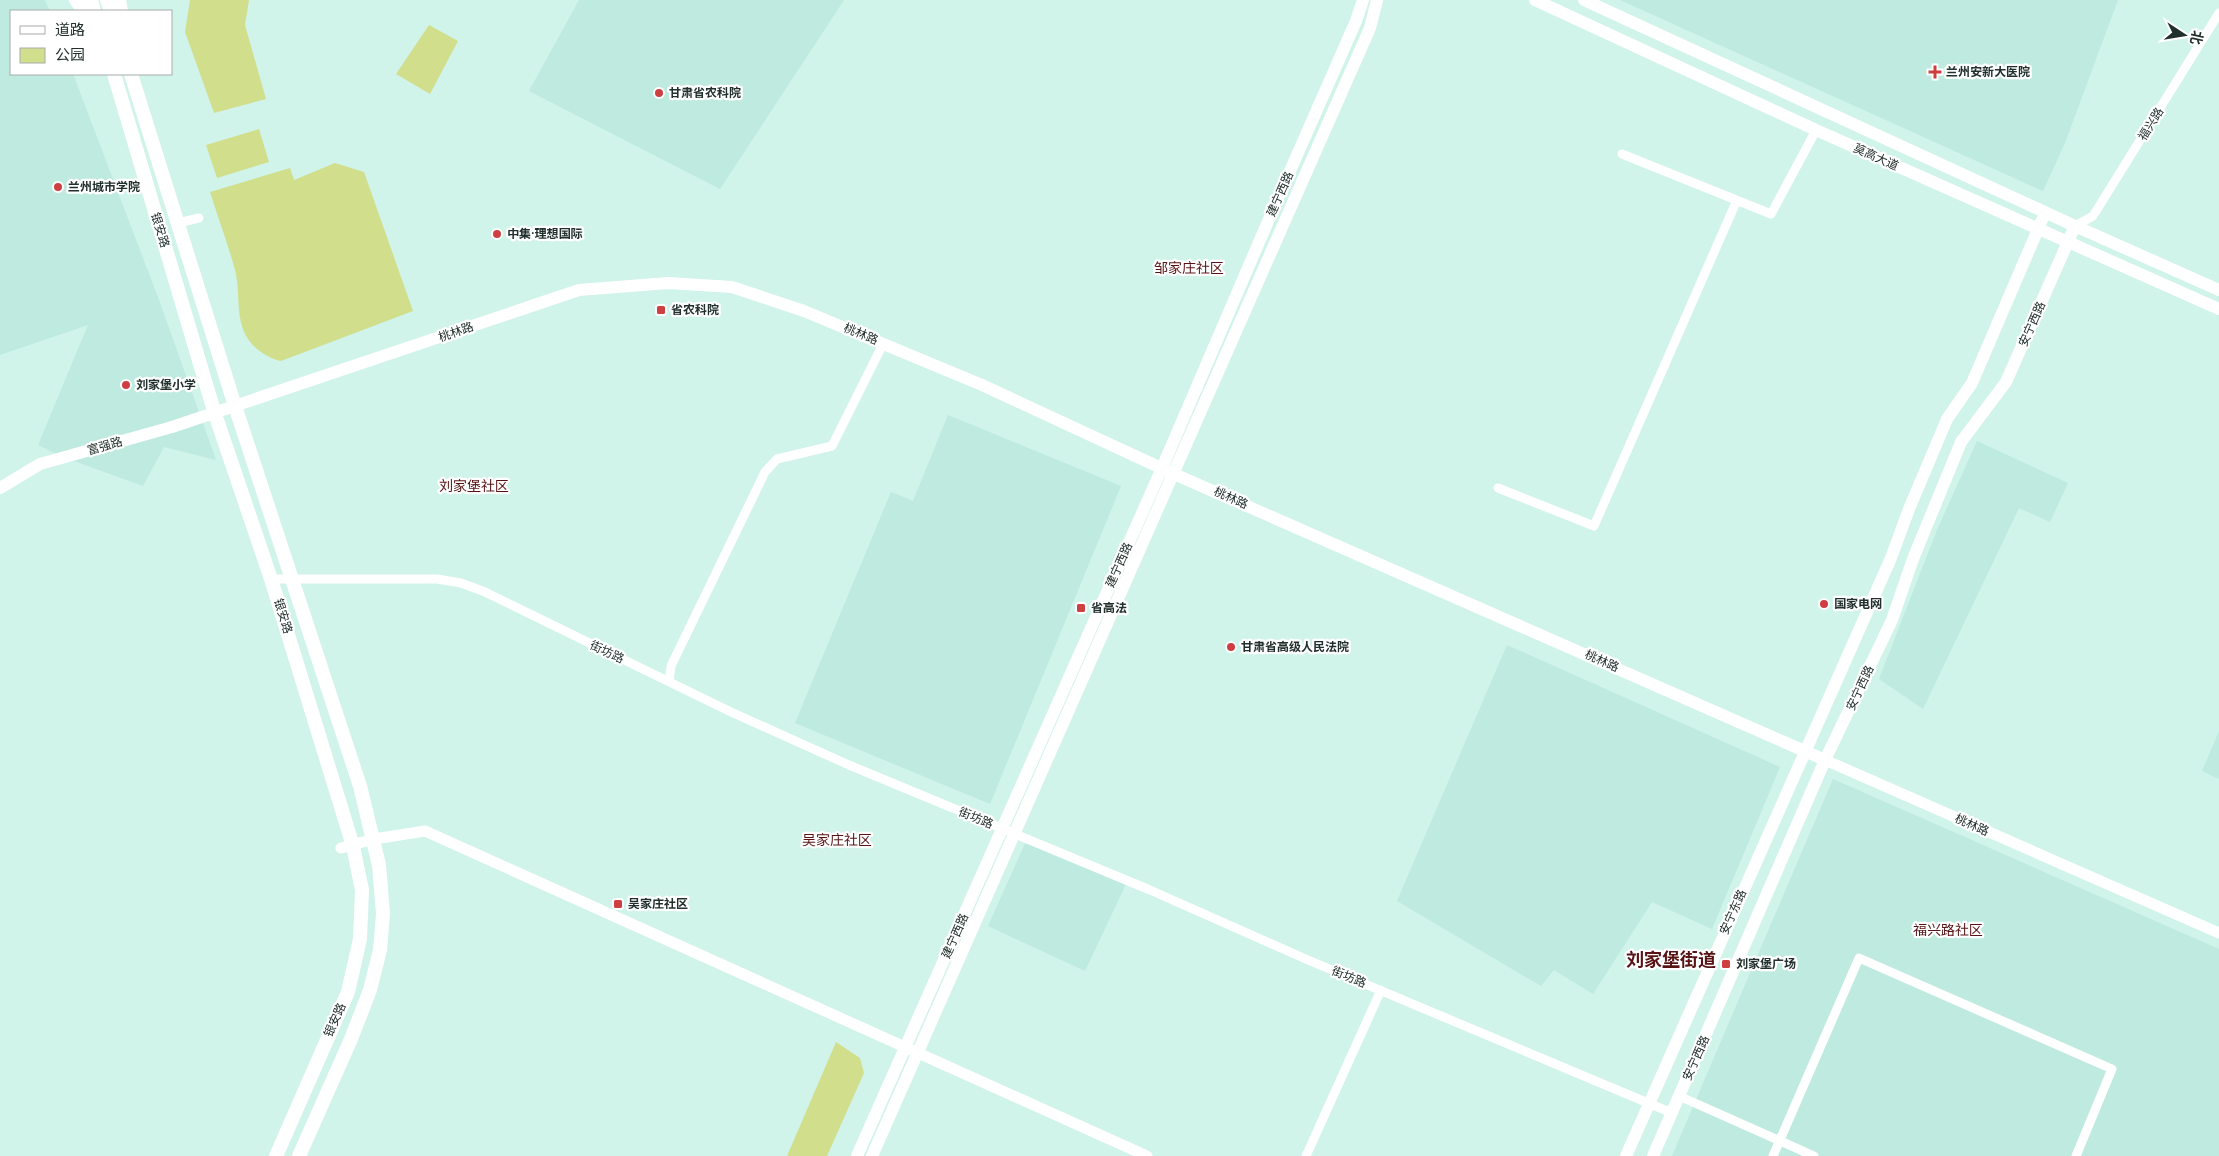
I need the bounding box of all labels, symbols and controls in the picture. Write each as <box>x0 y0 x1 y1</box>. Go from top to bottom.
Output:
legend <box>10 10 172 75</box>
north arrow <box>2159 10 2209 60</box>
text: 道路 <box>55 21 85 39</box>
text: 北 <box>2187 29 2206 46</box>
text: 公园 <box>55 46 85 64</box>
marker: 兰州安新大医院 <box>1928 65 1942 79</box>
place label: 兰州安新大医院 <box>1946 65 2030 79</box>
place label: 甘肃省农科院 <box>669 86 741 100</box>
marker: 甘肃省农科院 <box>653 87 665 99</box>
street label: 福兴路 <box>2136 105 2166 143</box>
street label: 莫高大道 <box>1851 141 1901 173</box>
street label: 建宁西路 <box>1264 169 1296 219</box>
place label: 兰州城市学院 <box>68 180 140 194</box>
marker: 兰州城市学院 <box>52 181 64 193</box>
street label: 银安路 <box>148 211 172 249</box>
place label: 中集·理想国际 <box>507 227 583 241</box>
marker: 中集·理想国际 <box>491 228 503 240</box>
district label: 邹家庄社区 <box>1154 260 1224 276</box>
street label: 安宁西路 <box>2016 299 2048 349</box>
place label: 省农科院 <box>671 303 719 317</box>
marker: 省农科院 <box>655 304 667 316</box>
street label: 桃林路 <box>437 320 475 344</box>
street label: 桃林路 <box>842 321 880 347</box>
place label: 刘家堡小学 <box>136 378 196 392</box>
marker: 刘家堡小学 <box>120 379 132 391</box>
street label: 富强路 <box>86 434 124 458</box>
district label: 刘家堡社区 <box>439 478 509 494</box>
street label: 桃林路 <box>1212 484 1250 512</box>
street label: 建宁西路 <box>1103 540 1135 590</box>
street label: 银安路 <box>271 597 295 635</box>
place label: 国家电网 <box>1834 597 1882 611</box>
marker: 国家电网 <box>1818 598 1830 610</box>
place label: 省高法 <box>1091 601 1127 615</box>
marker: 省高法 <box>1075 602 1087 614</box>
street label: 街坊路 <box>588 638 626 666</box>
place label: 甘肃省高级人民法院 <box>1241 640 1349 654</box>
marker: 甘肃省高级人民法院 <box>1225 641 1237 653</box>
street label: 桃林路 <box>1583 647 1621 675</box>
street label: 安宁西路 <box>1844 663 1876 713</box>
street label: 街坊路 <box>957 805 995 831</box>
street label: 桃林路 <box>1953 811 1991 839</box>
district label: 吴家庄社区 <box>802 832 872 848</box>
street label: 安宁东路 <box>1717 887 1749 937</box>
place label: 吴家庄社区 <box>628 897 688 911</box>
marker: 吴家庄社区 <box>612 898 624 910</box>
street label: 建宁西路 <box>939 911 971 961</box>
district label: 福兴路社区 <box>1913 922 1983 938</box>
district label: 刘家堡街道 <box>1626 949 1716 970</box>
place label: 刘家堡广场 <box>1736 957 1796 971</box>
marker: 刘家堡广场 <box>1720 958 1732 970</box>
street label: 街坊路 <box>1330 964 1368 990</box>
street label: 银安路 <box>321 1001 349 1039</box>
street label: 安宁西路 <box>1680 1033 1712 1083</box>

